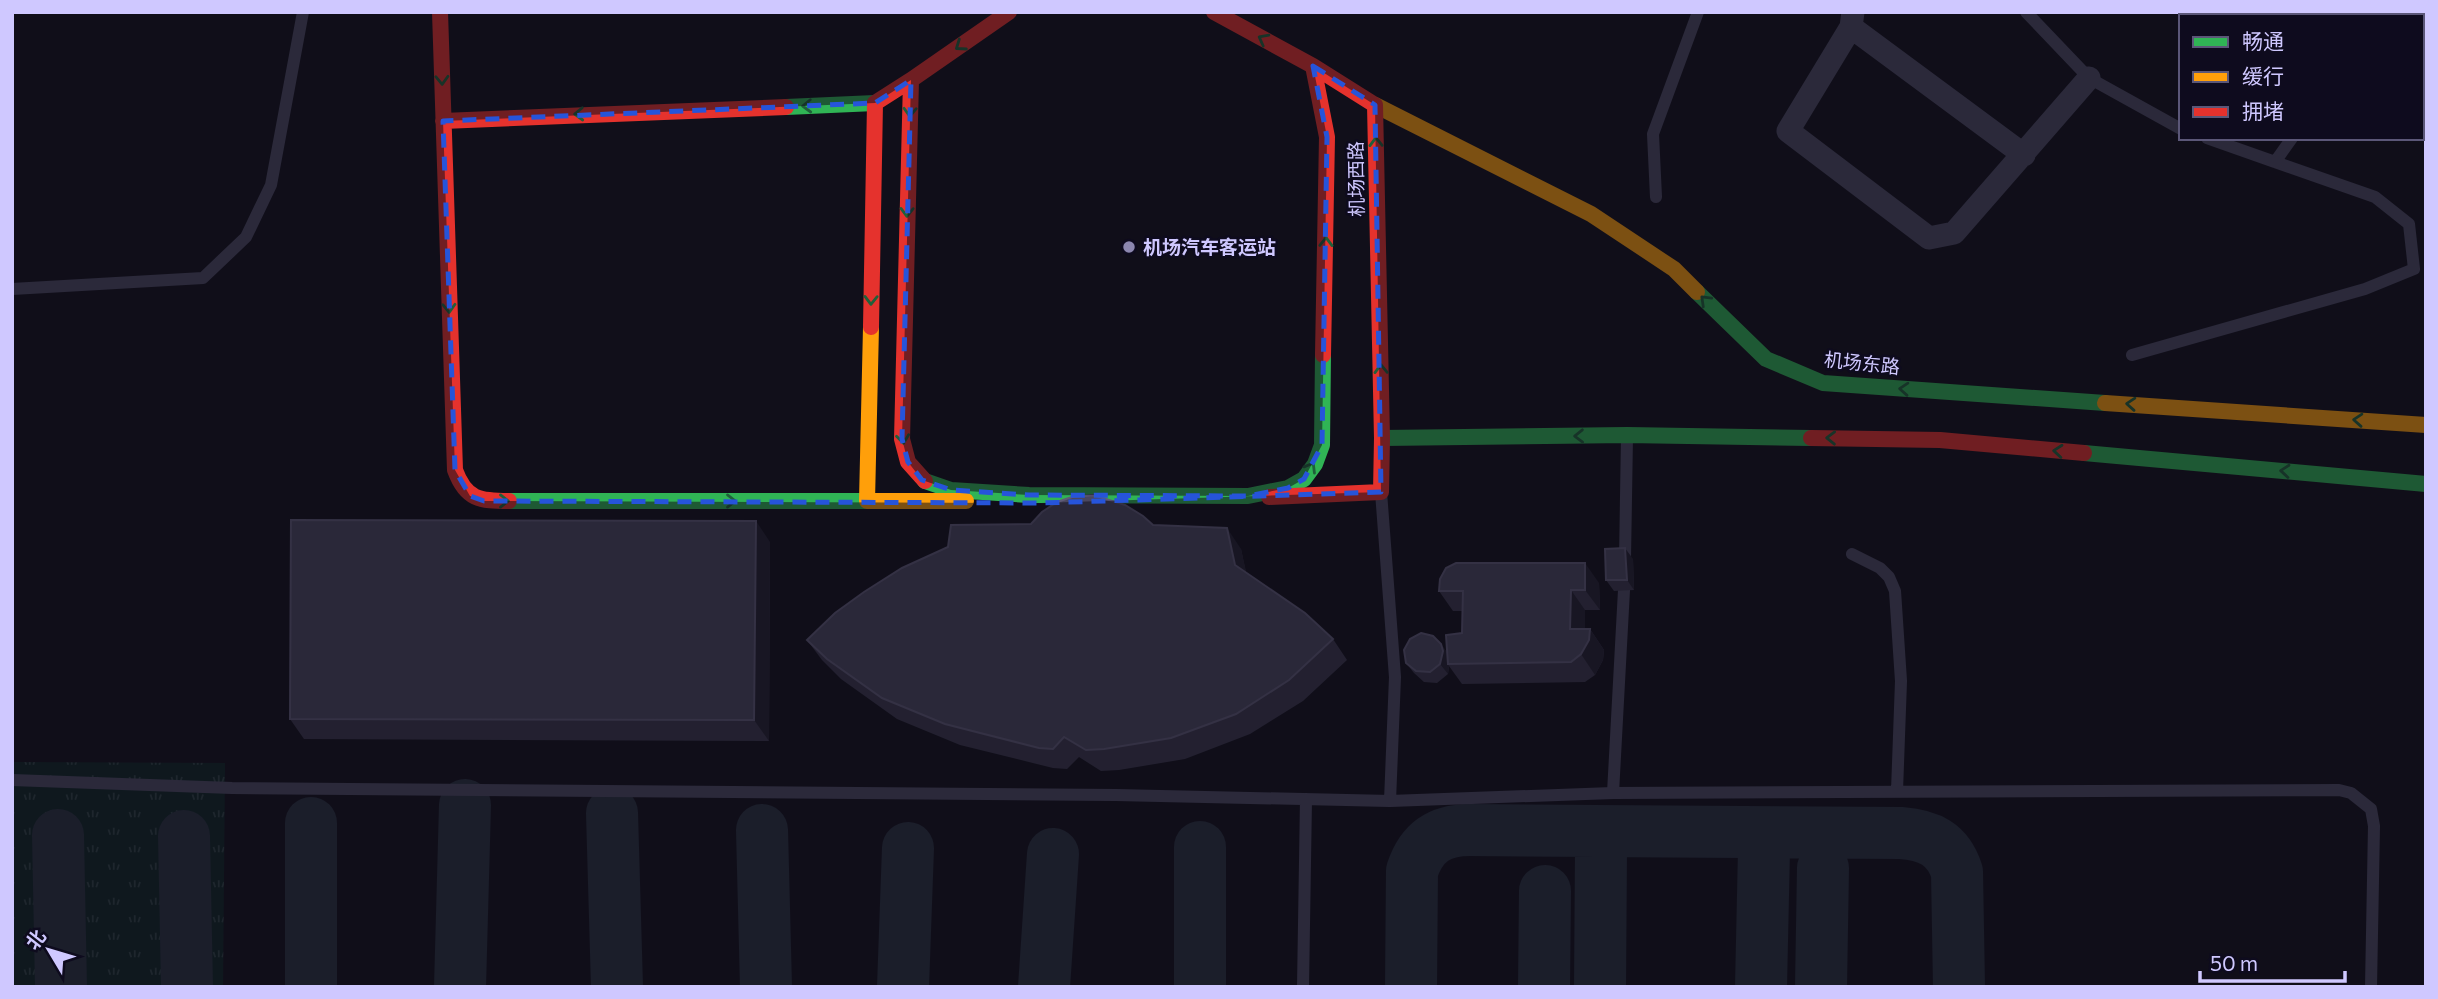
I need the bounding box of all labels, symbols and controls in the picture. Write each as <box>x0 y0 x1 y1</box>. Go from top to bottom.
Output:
legend <box>2179 14 2424 140</box>
text: 畅通 <box>2242 28 2284 53</box>
one-way arrow <box>1258 34 1271 47</box>
one-way arrow <box>955 38 968 50</box>
text: 缓行 <box>2242 63 2284 88</box>
one-way arrow <box>434 75 449 86</box>
one-way arrow <box>801 98 812 113</box>
text: 拥堵 <box>2242 98 2284 123</box>
one-way arrow <box>902 106 917 117</box>
one-way arrow <box>574 107 585 122</box>
one-way arrow <box>1368 136 1384 147</box>
street label: 机场西路 <box>1343 141 1368 217</box>
one-way arrow <box>899 207 914 218</box>
place label: 机场汽车客运站 <box>1143 235 1276 258</box>
one-way arrow <box>1318 236 1334 247</box>
marker: 机场汽车客运站 <box>1121 239 1137 255</box>
one-way arrow <box>863 295 879 306</box>
one-way arrow <box>1700 295 1713 308</box>
one-way arrow <box>442 303 457 314</box>
street label: 机场东路 <box>1823 347 1901 378</box>
one-way arrow <box>1373 364 1389 374</box>
one-way arrow <box>1898 382 1909 397</box>
one-way arrow <box>2125 397 2136 412</box>
one-way arrow <box>2352 413 2363 428</box>
one-way arrow <box>1573 428 1584 444</box>
one-way arrow <box>1825 430 1836 446</box>
one-way arrow <box>896 433 911 445</box>
one-way arrow <box>2052 444 2063 459</box>
one-way arrow <box>1303 461 1316 474</box>
one-way arrow <box>2279 464 2290 479</box>
one-way arrow <box>499 493 510 509</box>
one-way arrow <box>727 493 737 509</box>
north arrow <box>14 915 84 985</box>
text: 北 <box>20 925 50 954</box>
scale bar <box>2200 940 2345 984</box>
text: 50 m <box>2210 950 2258 975</box>

